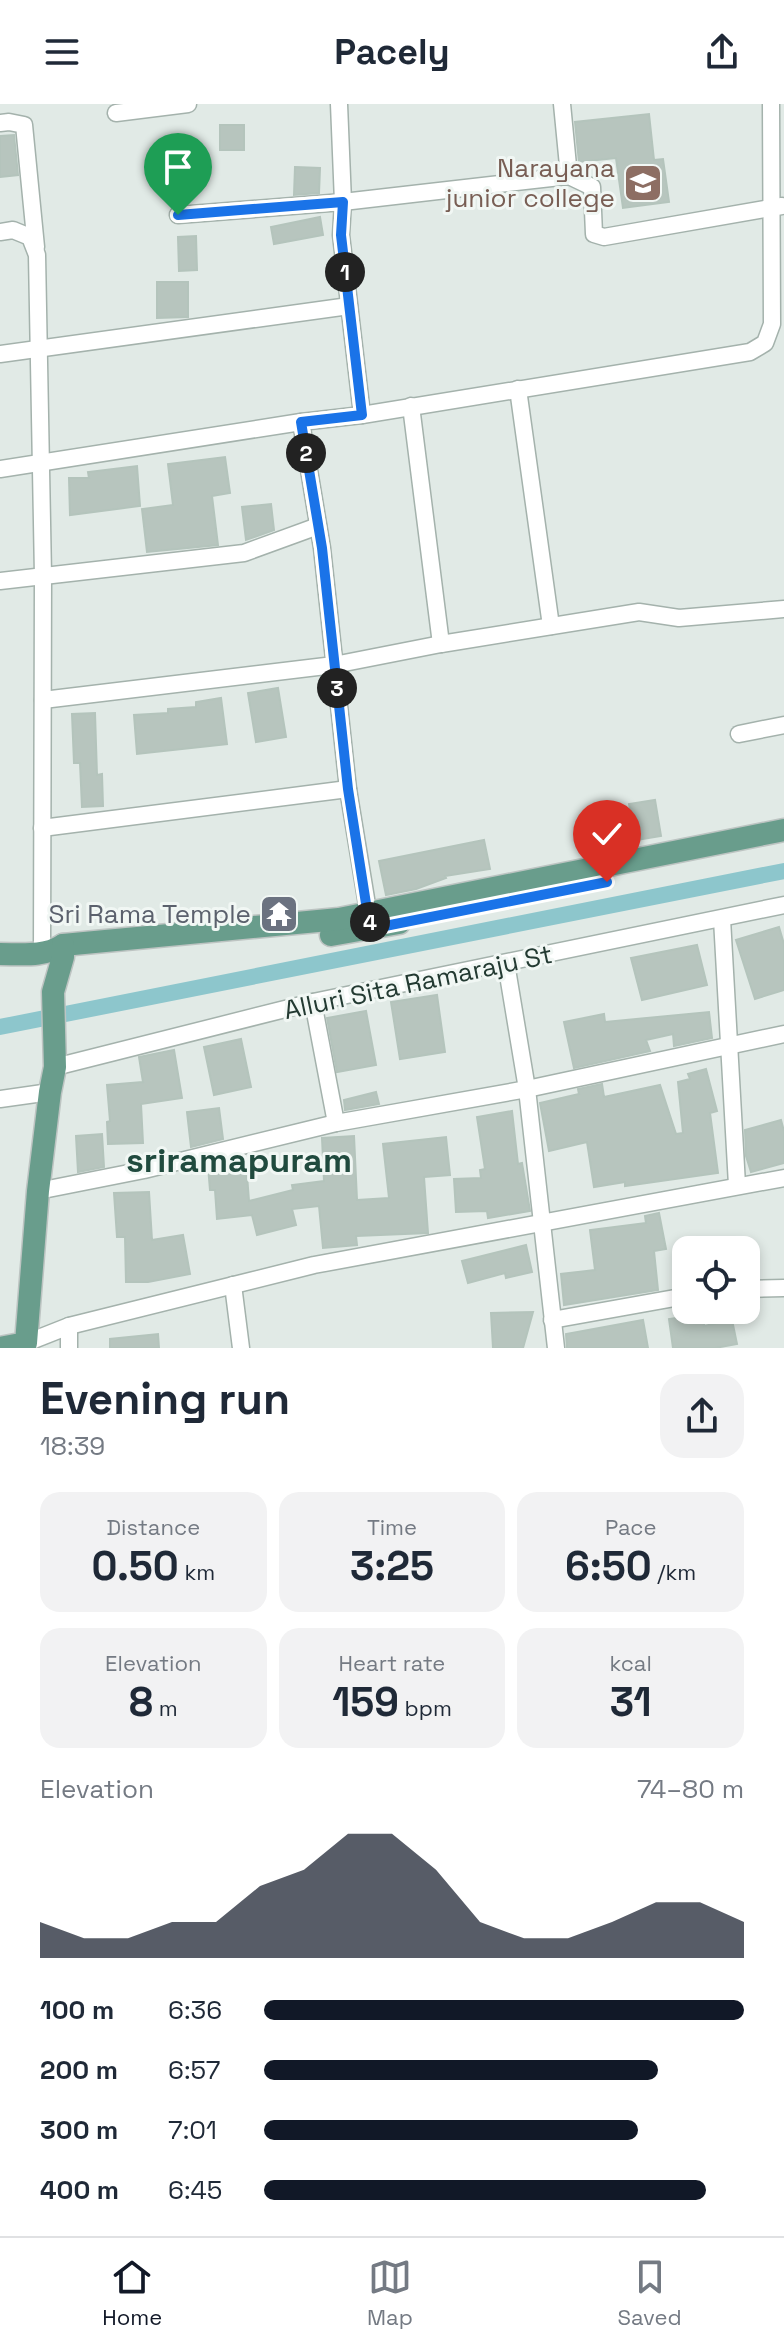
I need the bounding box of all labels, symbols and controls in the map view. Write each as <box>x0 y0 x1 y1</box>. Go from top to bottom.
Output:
text: Pacely <box>334 29 450 75</box>
icon: menu <box>40 30 84 74</box>
icon: share <box>700 30 744 74</box>
pin <box>144 133 212 215</box>
icon: arrive <box>156 145 200 189</box>
place label: Narayana junior college <box>445 151 615 215</box>
school or university icon: Narayana junior college <box>622 162 664 204</box>
pin: 1 <box>325 252 365 292</box>
text: 1 <box>340 258 350 286</box>
pin: 2 <box>286 433 326 473</box>
text: 2 <box>299 439 313 467</box>
pin: 3 <box>317 668 357 708</box>
text: 3 <box>330 674 344 702</box>
pin <box>573 800 641 882</box>
icon: check <box>585 812 629 856</box>
temple icon: Sri Rama Temple <box>258 893 300 935</box>
place label: Sri Rama Temple <box>49 897 251 931</box>
pin: 4 <box>350 902 390 942</box>
text: 4 <box>363 908 377 936</box>
street label: Alluri Sita Ramaraju St <box>281 937 555 1027</box>
district label: sriramapuram <box>126 1139 352 1182</box>
map controls <box>672 1236 760 1324</box>
button: locate <box>672 1236 760 1324</box>
text: Evening run <box>40 1371 290 1427</box>
button: share <box>660 1374 744 1458</box>
text: 18:39 <box>40 1429 105 1463</box>
text: Distance <box>106 1513 200 1541</box>
text: Time <box>367 1513 417 1541</box>
text: Pace <box>605 1513 656 1541</box>
text: 0.50 <box>91 1541 179 1592</box>
text: 3:25 <box>350 1541 434 1592</box>
text: 6:50 <box>565 1541 652 1592</box>
text: km <box>179 1558 215 1586</box>
text: /km <box>652 1558 696 1586</box>
text: Elevation <box>105 1649 202 1677</box>
text: Heart rate <box>339 1649 445 1677</box>
text: kcal <box>609 1649 652 1677</box>
text: 8 <box>129 1677 153 1728</box>
text: 159 <box>332 1677 399 1728</box>
text: 31 <box>610 1677 652 1728</box>
text: m <box>153 1694 178 1722</box>
text: bpm <box>399 1694 452 1722</box>
text: Elevation <box>40 1772 154 1806</box>
text: 74–80 m <box>637 1772 744 1806</box>
text: 100 m <box>40 1993 114 2027</box>
text: 6:36 <box>168 1993 222 2027</box>
text: 200 m <box>40 2053 118 2087</box>
text: 6:57 <box>168 2053 220 2087</box>
text: 300 m <box>40 2113 118 2147</box>
text: 7:01 <box>168 2113 217 2147</box>
text: 400 m <box>40 2173 119 2207</box>
text: 6:45 <box>168 2173 222 2207</box>
tab: Home <box>102 2255 162 2331</box>
tab: Map <box>367 2255 413 2331</box>
tab: Saved <box>617 2255 682 2331</box>

